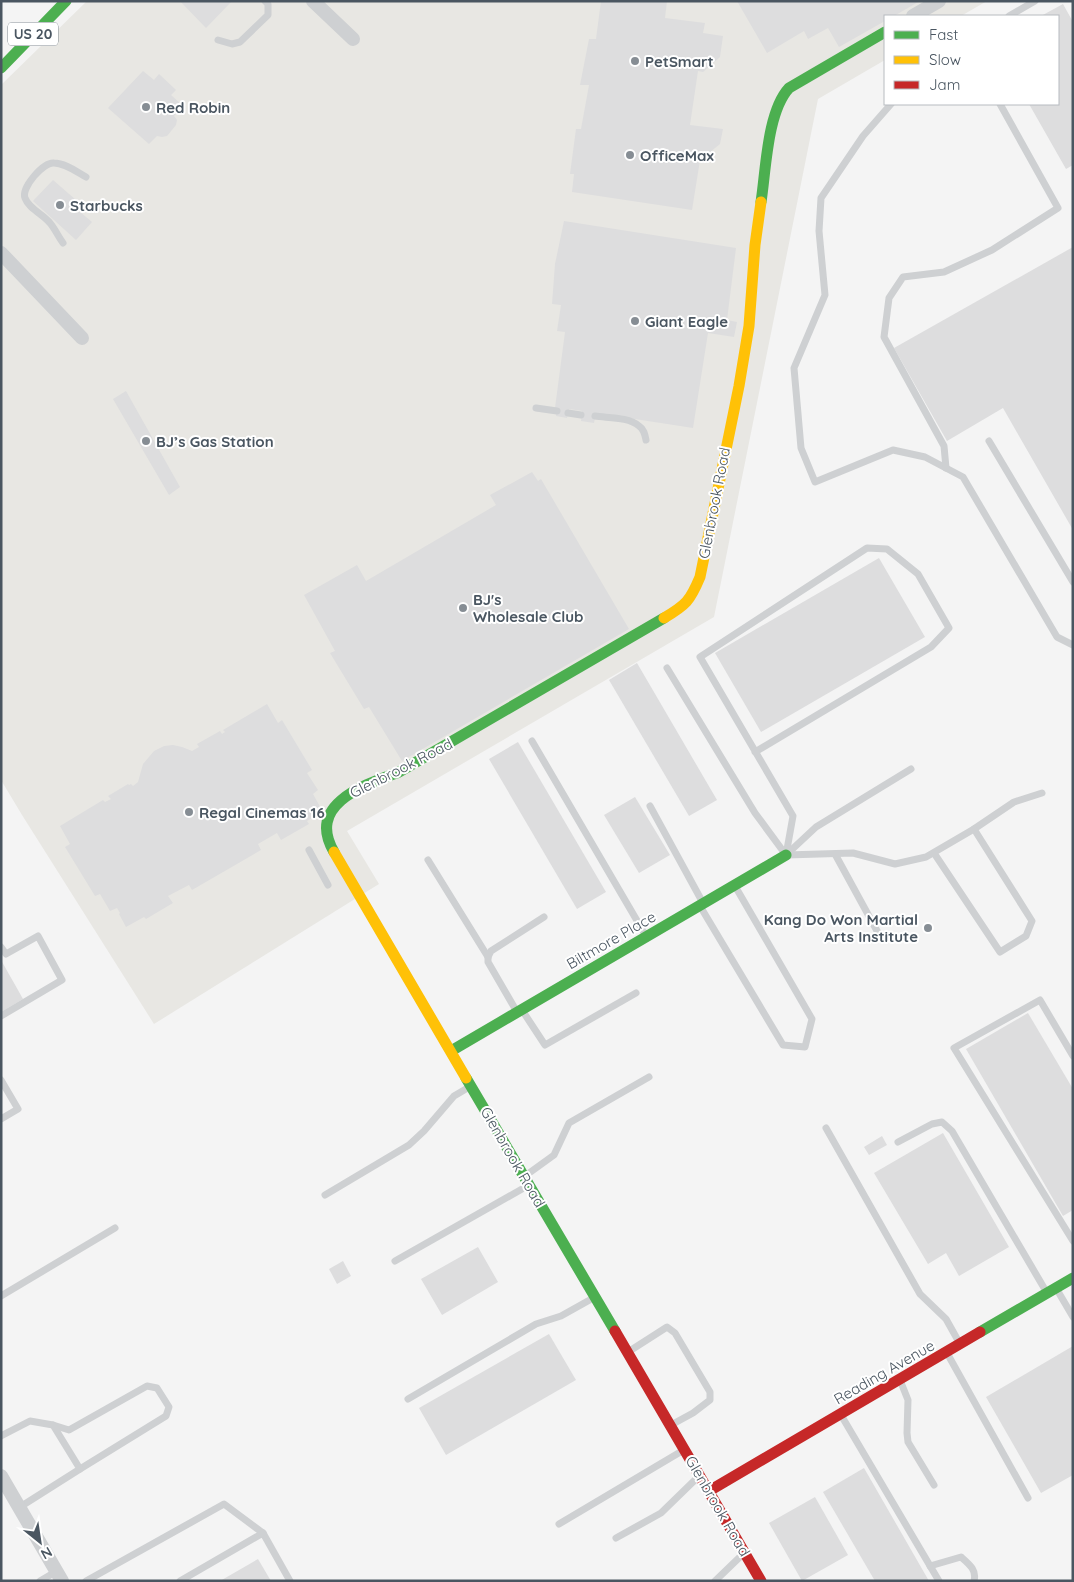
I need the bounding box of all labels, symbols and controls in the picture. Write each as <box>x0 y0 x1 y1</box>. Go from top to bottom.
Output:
legend <box>884 15 1059 105</box>
road number: US 20 <box>8 22 58 46</box>
text: Fast <box>929 25 958 44</box>
text: Slow <box>929 50 961 69</box>
place label: PetSmart <box>645 52 714 71</box>
marker: PetSmart <box>629 55 641 67</box>
text: Jam <box>929 75 960 94</box>
place label: Red Robin <box>156 98 230 117</box>
marker: Red Robin <box>140 101 152 113</box>
place label: OfficeMax <box>640 146 714 165</box>
marker: OfficeMax <box>624 149 636 161</box>
place label: Starbucks <box>70 196 143 215</box>
marker: Starbucks <box>54 199 66 211</box>
place label: Giant Eagle <box>645 312 728 331</box>
marker: Giant Eagle <box>629 315 641 327</box>
place label: BJ’s Gas Station <box>156 432 274 451</box>
marker: BJ’s Gas Station <box>140 435 152 447</box>
street label: Glenbrook Road <box>694 446 734 560</box>
place label: BJ's Wholesale Club <box>473 590 583 626</box>
marker: BJ's Wholesale Club <box>457 602 469 614</box>
street label: Glenbrook Road <box>346 734 456 802</box>
place label: Regal Cinemas 16 <box>199 803 325 822</box>
marker: Regal Cinemas 16 <box>183 806 195 818</box>
street label: Biltmore Place <box>563 907 659 973</box>
place label: Kang Do Won Martial Arts Institute <box>764 910 918 946</box>
marker: Kang Do Won Martial Arts Institute <box>922 922 934 934</box>
street label: Glenbrook Road <box>477 1103 549 1211</box>
street label: Reading Avenue <box>830 1335 938 1409</box>
street label: Glenbrook Road <box>682 1452 754 1560</box>
north arrow <box>15 1517 65 1567</box>
text: N <box>38 1543 55 1564</box>

